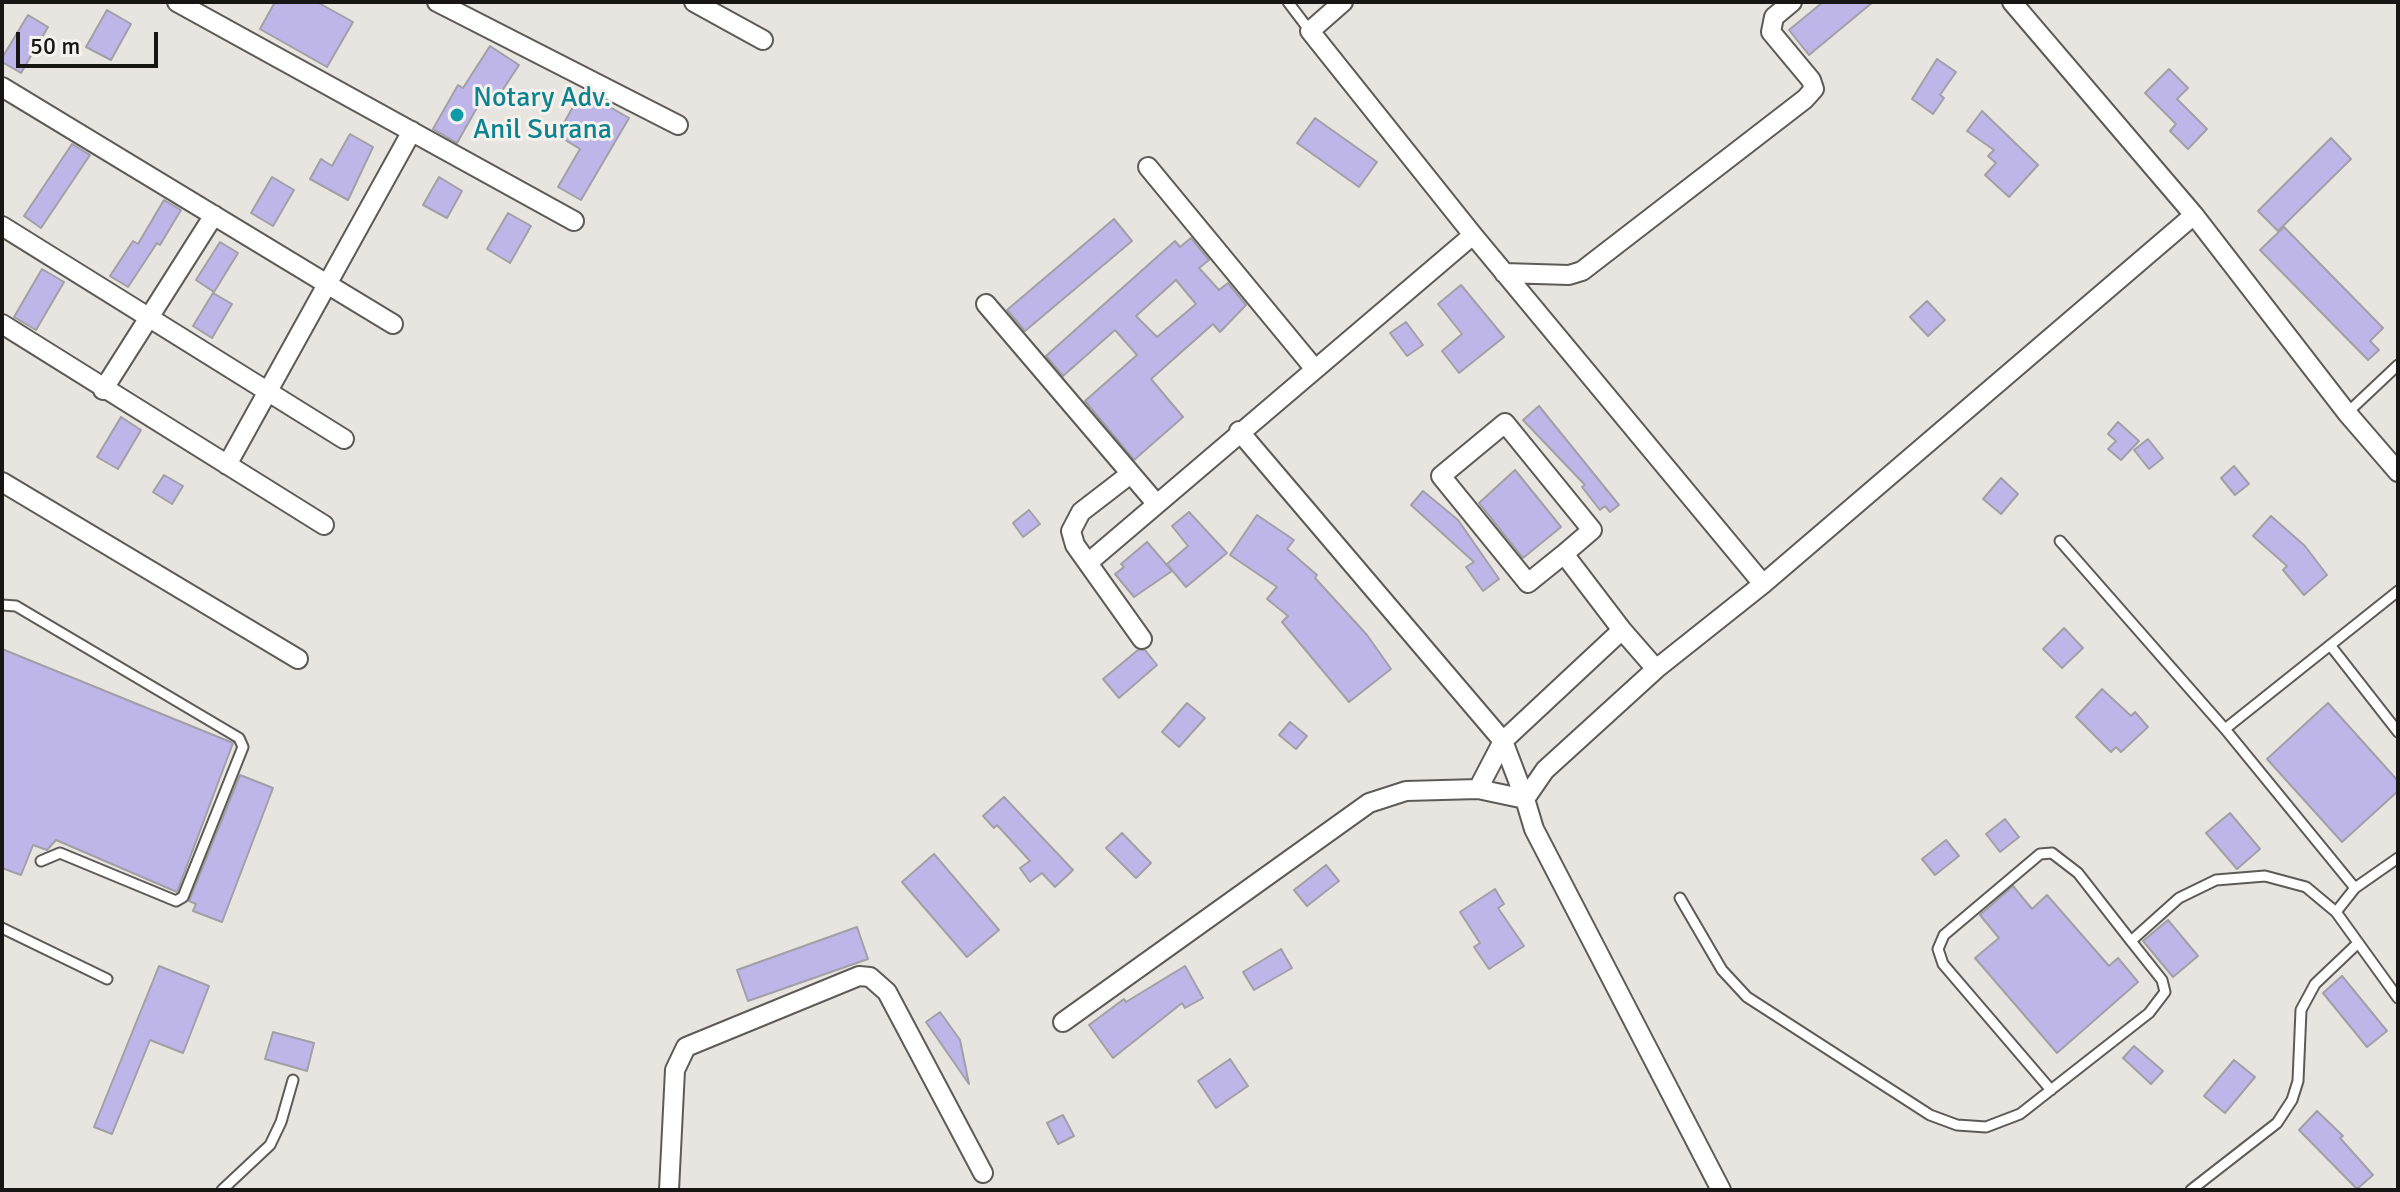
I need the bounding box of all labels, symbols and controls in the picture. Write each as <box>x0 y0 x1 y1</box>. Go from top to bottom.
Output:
scale bar <box>20 16 162 66</box>
text: 50 m <box>30 31 80 61</box>
place label: Notary Adv. Anil Surana <box>473 82 612 148</box>
marker: Notary Adv. Anil Surana <box>448 106 466 124</box>

